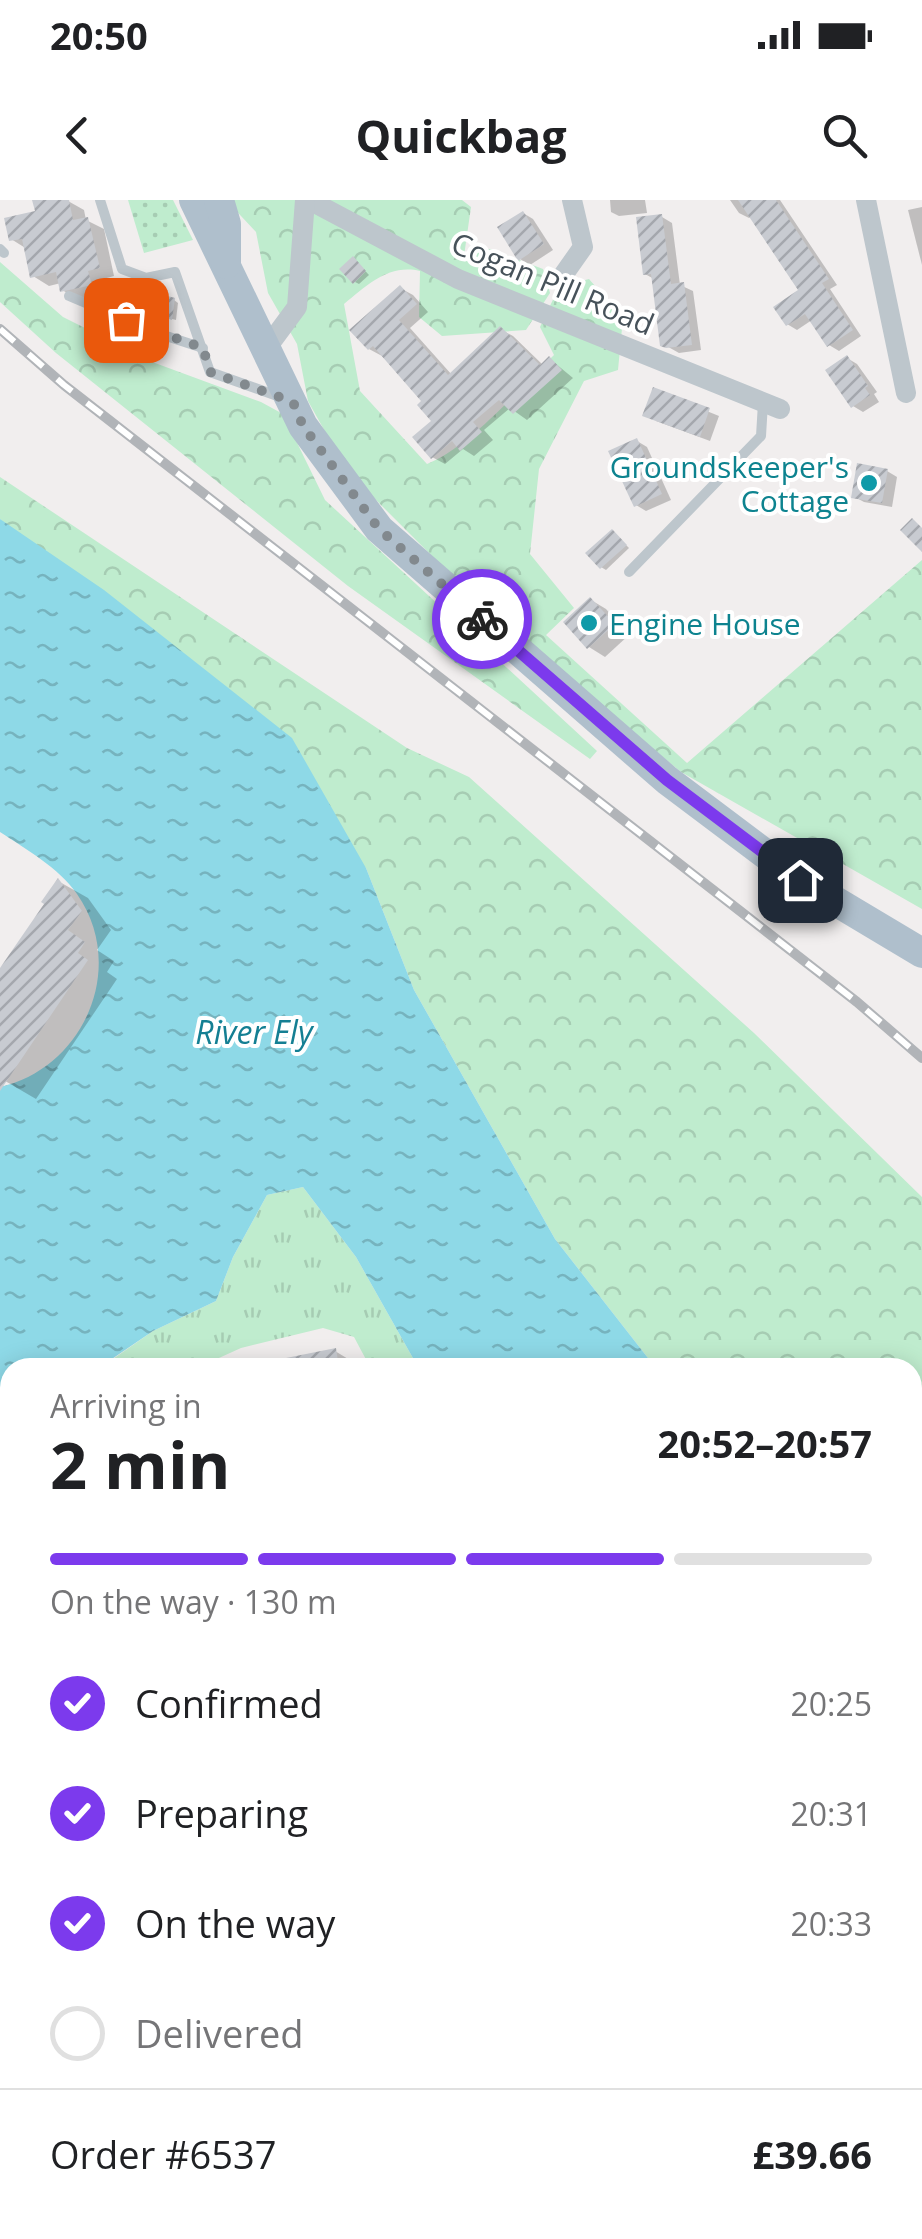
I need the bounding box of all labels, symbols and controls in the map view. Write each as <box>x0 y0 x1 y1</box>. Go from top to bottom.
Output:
text: 20:50 <box>50 9 148 61</box>
text: Quickbag <box>355 105 567 166</box>
icon: back <box>50 108 105 163</box>
icon: search <box>817 108 872 163</box>
street label: Cogan Pill Road <box>445 222 661 344</box>
pin <box>84 278 169 363</box>
icon: bag <box>99 293 154 348</box>
place label: Groundskeeper's Cottage <box>610 446 849 521</box>
marker: Groundskeeper's Cottage <box>858 472 880 494</box>
courier <box>432 569 532 669</box>
icon: bike <box>455 592 510 647</box>
place label: Engine House <box>609 603 801 644</box>
marker: Engine House <box>578 612 600 634</box>
pin <box>758 838 843 923</box>
icon: home <box>773 853 828 908</box>
water label: River Ely <box>195 1010 315 1053</box>
text: Arriving in <box>50 1384 202 1427</box>
text: 20:52–20:57 <box>658 1417 872 1469</box>
text: 2 min <box>50 1420 230 1508</box>
text: On the way · 130 m <box>50 1580 337 1623</box>
icon: check <box>50 1676 105 1731</box>
text: Confirmed <box>135 1677 323 1729</box>
text: 20:25 <box>790 1682 872 1725</box>
icon: check <box>50 1786 105 1841</box>
text: Preparing <box>135 1787 308 1839</box>
text: 20:31 <box>790 1792 872 1835</box>
icon: check <box>50 1896 105 1951</box>
text: On the way <box>135 1897 335 1949</box>
text: 20:33 <box>790 1902 872 1945</box>
text: Delivered <box>135 2007 304 2059</box>
text: Order #6537 <box>50 2128 277 2180</box>
text: £39.66 <box>753 2128 872 2180</box>

